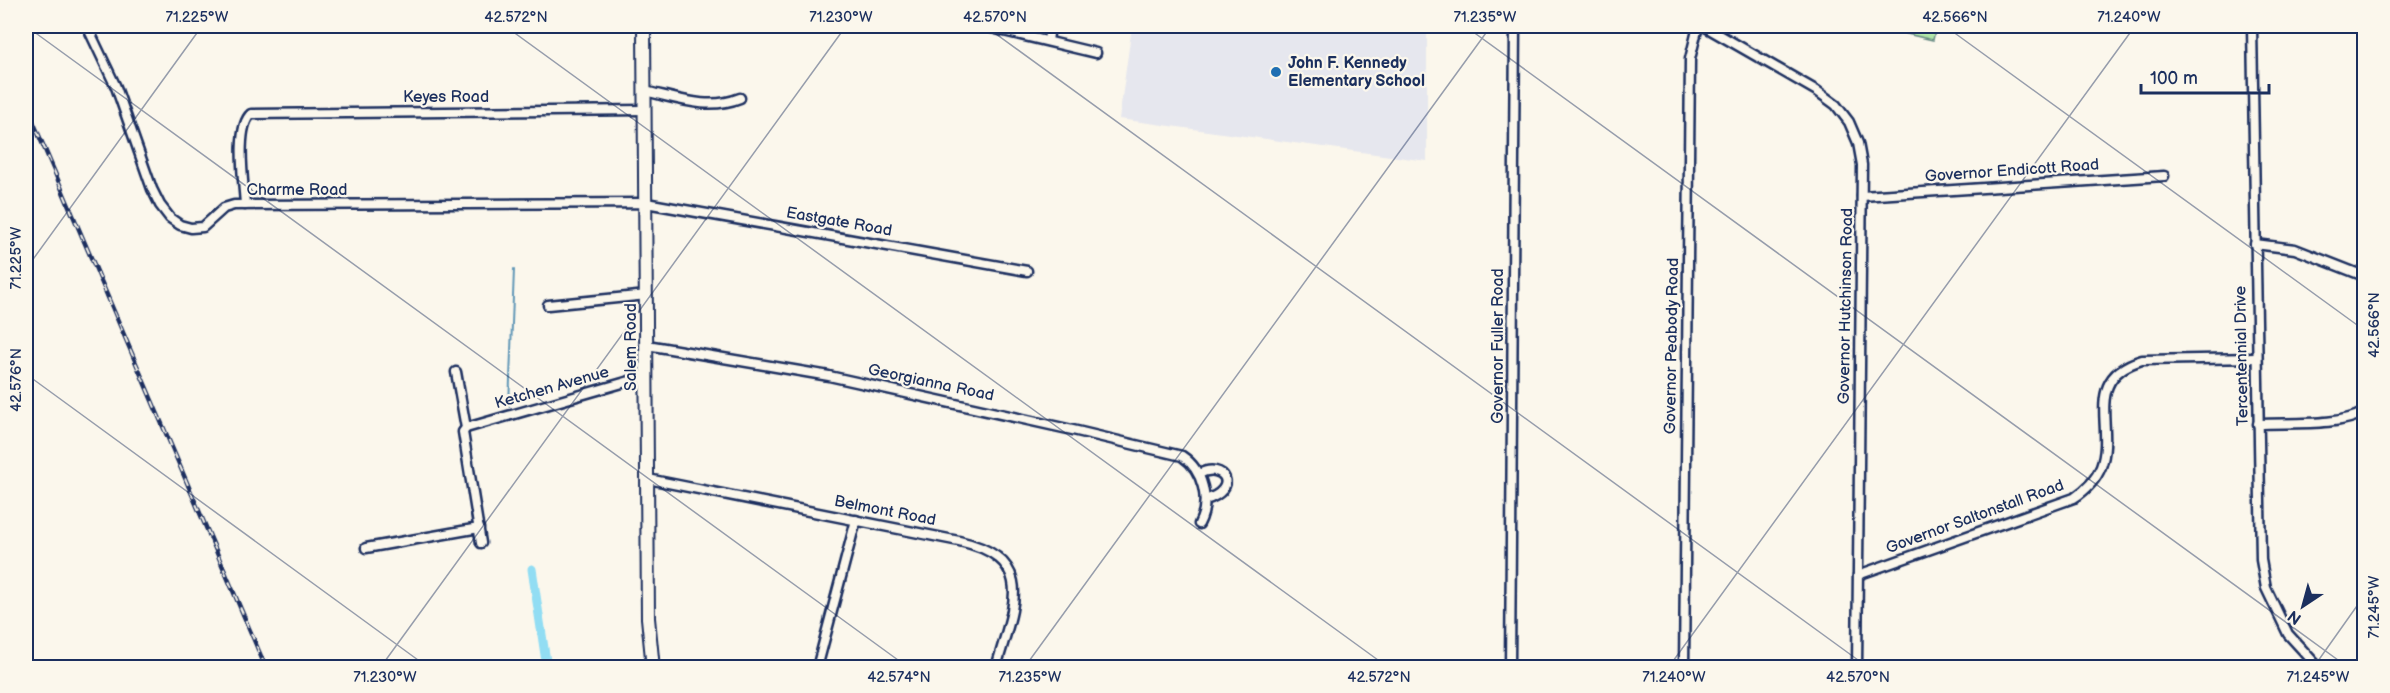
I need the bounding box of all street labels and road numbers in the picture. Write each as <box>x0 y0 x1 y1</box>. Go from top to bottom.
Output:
street label: Keyes Road <box>403 88 489 107</box>
street label: Governor Endicott Road <box>1924 155 2100 187</box>
street label: Charme Road <box>247 181 347 200</box>
street label: Eastgate Road <box>785 203 893 241</box>
street label: Governor Hutchinson Road <box>1835 208 1857 404</box>
street label: Governor Peabody Road <box>1661 258 1683 434</box>
street label: Governor Fuller Road <box>1489 268 1508 424</box>
street label: Tercentennial Drive <box>2231 285 2253 426</box>
street label: Salem Road <box>622 303 641 391</box>
street label: Georgianna Road <box>866 360 996 406</box>
street label: Ketchen Avenue <box>493 362 612 413</box>
street label: Governor Saltonstall Road <box>1883 476 2067 558</box>
street label: Belmont Road <box>832 492 938 530</box>

